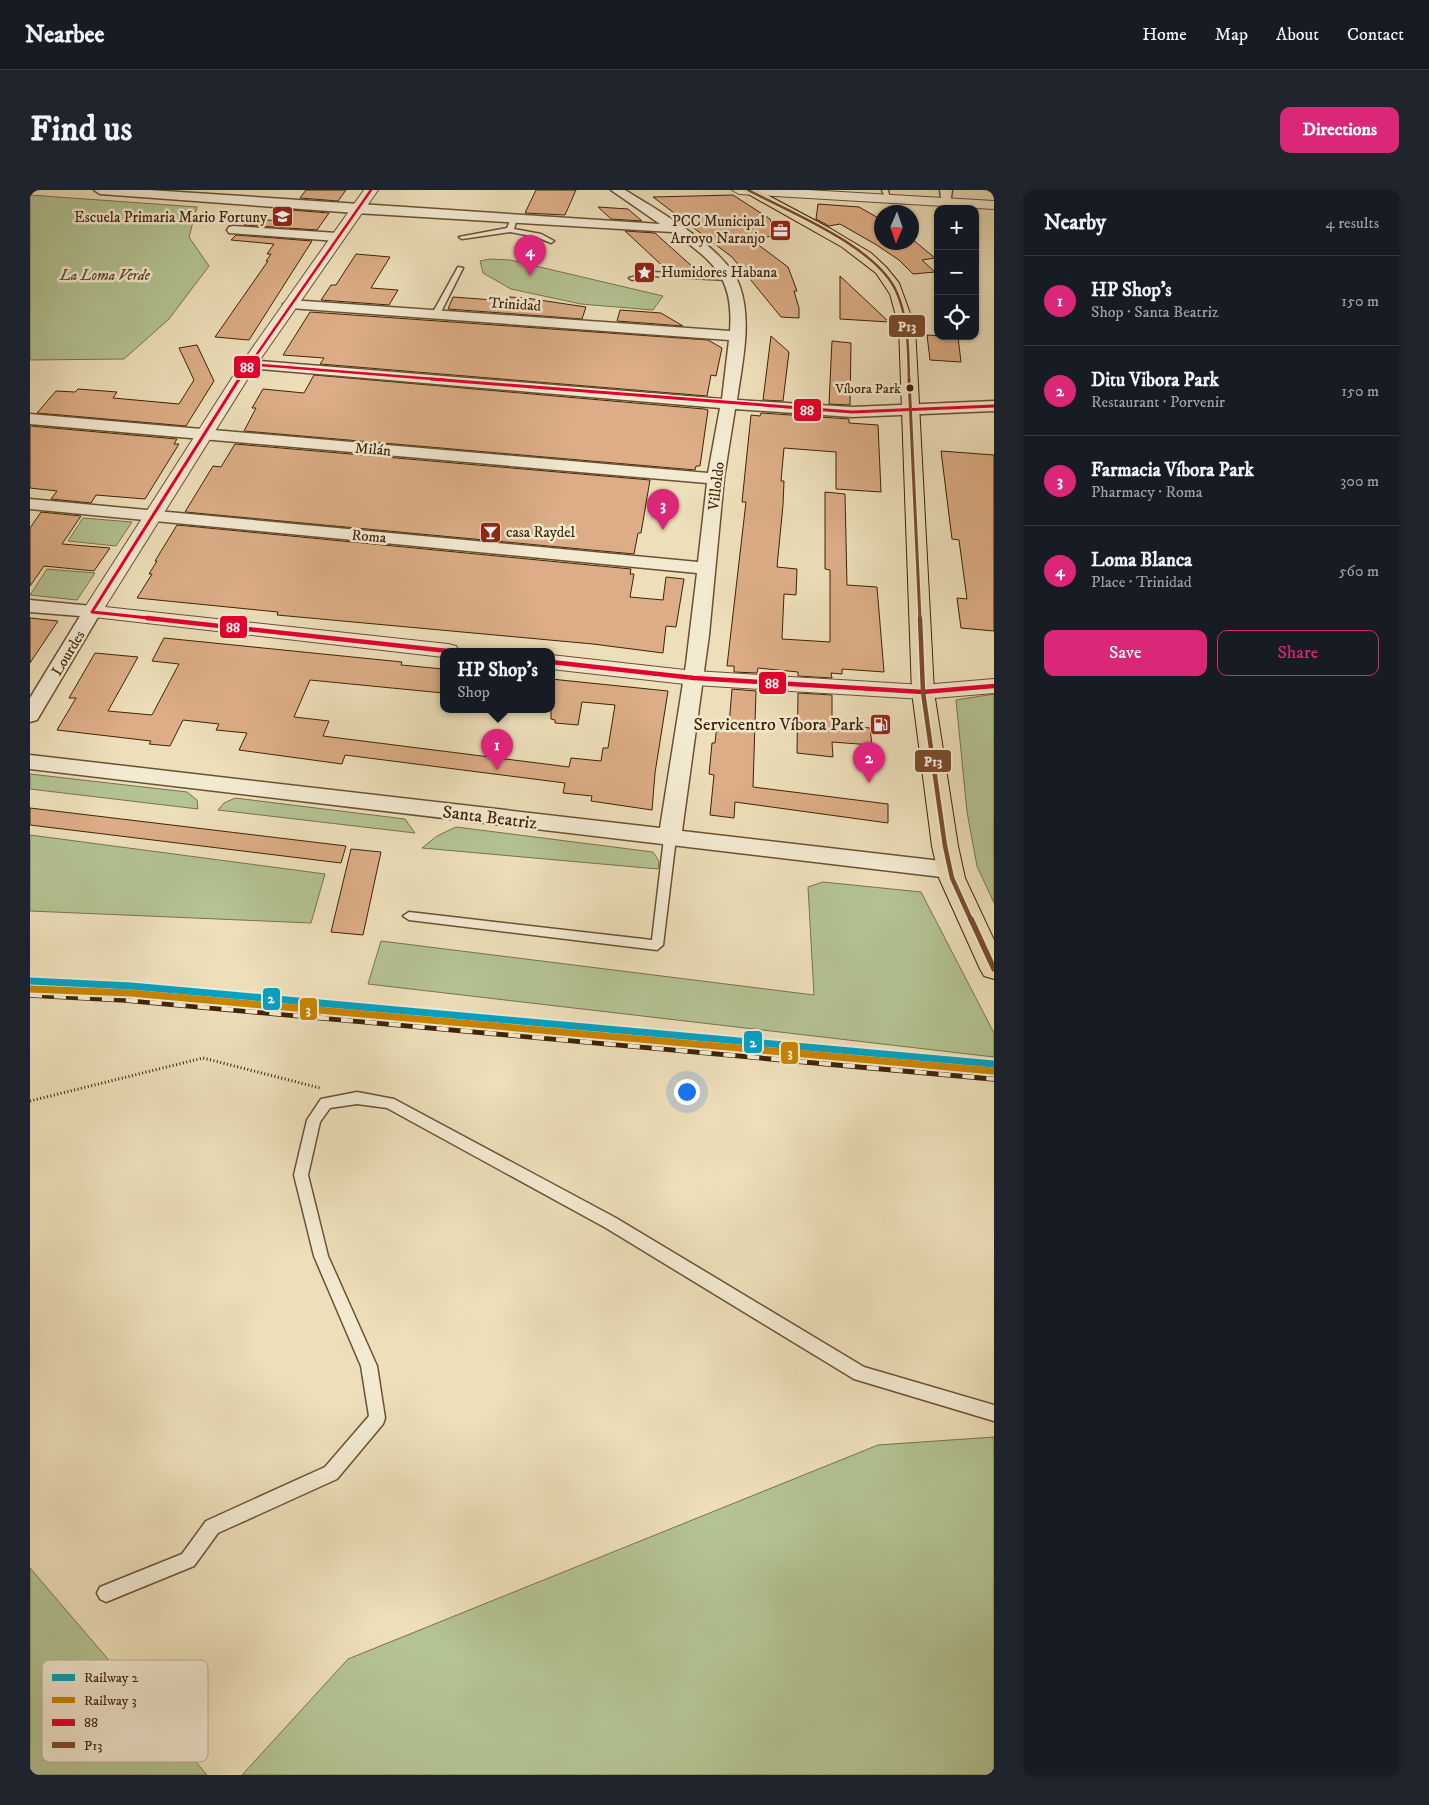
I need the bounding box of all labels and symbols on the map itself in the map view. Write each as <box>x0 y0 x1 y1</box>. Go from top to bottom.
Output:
school or university icon: Escuela Primaria Mario Fortuny <box>271 205 295 229</box>
north arrow <box>874 205 919 250</box>
place label: Escuela Primaria Mario Fortuny <box>74 208 268 227</box>
place label: PCC Municipal Arroyo Naranjo <box>670 212 765 248</box>
office icon: PCC Municipal Arroyo Naranjo <box>769 218 793 242</box>
pin: 4 <box>514 235 546 276</box>
place icon: Humidores Habana <box>633 260 657 284</box>
place label: Humidores Habana <box>661 263 778 282</box>
park label: La Loma Verde <box>59 266 151 285</box>
street label: Trinidad <box>488 293 542 316</box>
line badge: P13 <box>888 314 926 338</box>
text: P13 <box>898 318 916 336</box>
line badge: 88 <box>233 355 261 379</box>
text: 88 <box>240 359 254 377</box>
place label: Víbora Park <box>834 380 901 398</box>
marker: Víbora Park <box>905 383 915 393</box>
line badge: 88 <box>793 398 822 422</box>
text: 88 <box>800 402 814 420</box>
street label: Milán <box>354 438 392 461</box>
street label: Villoldo <box>704 461 729 512</box>
pin: 3 <box>647 489 679 530</box>
bar icon: casa Raydel <box>478 520 502 544</box>
place label: casa Raydel <box>506 523 575 542</box>
street label: Roma <box>351 526 388 548</box>
line badge: 88 <box>219 615 248 639</box>
text: 88 <box>226 619 240 637</box>
street label: Lourdes <box>48 627 89 679</box>
line badge: 88 <box>758 671 787 695</box>
text: 88 <box>765 675 779 693</box>
fuel station icon: Servicentro Víbora Park <box>868 712 892 736</box>
place label: Servicentro Víbora Park <box>694 714 864 736</box>
pin: 1 <box>481 729 513 770</box>
pin: 2 <box>853 742 885 783</box>
line badge: P13 <box>914 749 952 773</box>
text: P13 <box>924 753 942 771</box>
street label: Santa Beatriz <box>441 801 539 835</box>
line badge: 2 <box>262 987 281 1011</box>
text: 2 <box>268 990 276 1008</box>
line badge: 3 <box>299 997 318 1021</box>
text: 3 <box>305 1001 311 1019</box>
line badge: 2 <box>743 1030 763 1054</box>
text: 2 <box>750 1034 758 1052</box>
line badge: 3 <box>780 1041 799 1065</box>
text: 3 <box>787 1044 793 1062</box>
your location <box>674 1079 700 1105</box>
legend <box>42 1660 208 1762</box>
text: Railway 2 <box>84 1669 138 1687</box>
text: Railway 3 <box>84 1692 137 1710</box>
text: 88 <box>84 1714 98 1732</box>
text: P13 <box>84 1737 103 1755</box>

